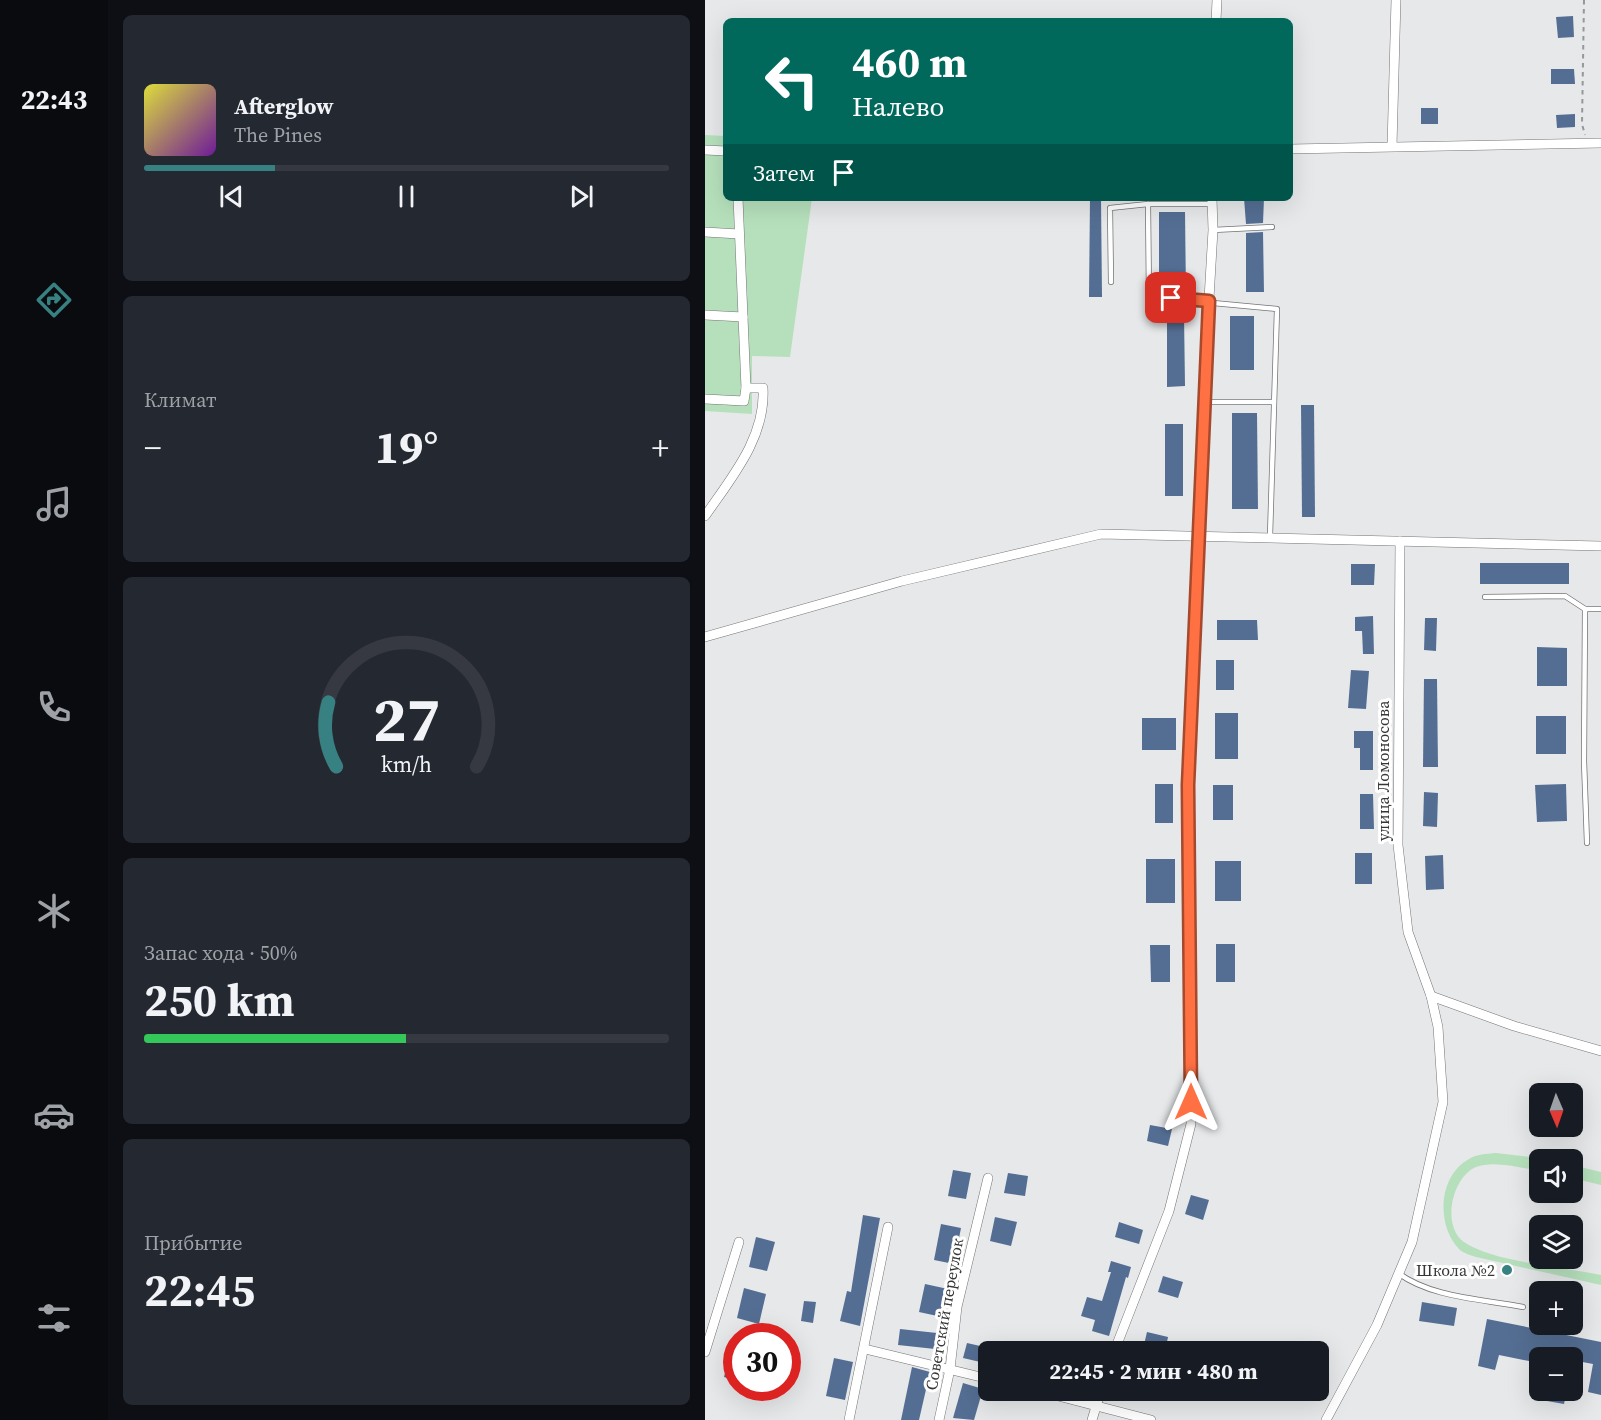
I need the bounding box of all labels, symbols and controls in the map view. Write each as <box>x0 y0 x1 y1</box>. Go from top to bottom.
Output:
text: 460 m <box>852 33 967 91</box>
icon: left <box>753 42 831 120</box>
text: 22:43 <box>21 81 87 118</box>
text: Налево <box>852 88 944 125</box>
text: Afterglow <box>234 91 334 121</box>
text: The Pines <box>234 121 322 149</box>
icon: arrive <box>827 156 860 189</box>
text: Затем <box>753 158 815 188</box>
icon: previous <box>215 180 248 213</box>
icon: pause <box>390 180 423 213</box>
icon: next <box>565 180 598 213</box>
pin <box>1145 272 1196 323</box>
icon: directions <box>33 279 75 321</box>
icon: arrive <box>1154 281 1187 314</box>
text: Климат <box>144 386 217 414</box>
text: 19° <box>375 416 438 478</box>
text: − <box>144 425 162 470</box>
text: + <box>651 425 669 470</box>
icon: music <box>33 483 75 525</box>
text: 27 <box>373 676 440 762</box>
icon: phone <box>33 686 75 728</box>
street label: улица Ломоносова <box>1372 700 1394 841</box>
text: km/h <box>381 750 432 779</box>
icon: climate <box>33 890 75 932</box>
text: Запас хода · 50% <box>144 939 297 967</box>
text: 250 km <box>144 969 295 1031</box>
position arrow <box>1159 1070 1223 1134</box>
north arrow <box>1529 1083 1583 1137</box>
map controls <box>1529 1083 1583 1401</box>
icon: car <box>33 1094 75 1136</box>
button: sound <box>1529 1149 1583 1203</box>
button: layers <box>1529 1215 1583 1269</box>
text: Прибытие <box>144 1229 242 1257</box>
street label: Советский переулок <box>920 1236 968 1392</box>
text: 22:45 <box>144 1259 255 1321</box>
place label: Школа №2 <box>1416 1259 1495 1281</box>
marker: Школа №2 <box>1500 1263 1514 1277</box>
button: + <box>1529 1281 1583 1335</box>
icon: filters <box>33 1297 75 1339</box>
speed limit sign: 30 <box>723 1323 801 1401</box>
button: − <box>1529 1347 1583 1401</box>
text: 22:45 · 2 мин · 480 m <box>1049 1356 1258 1386</box>

